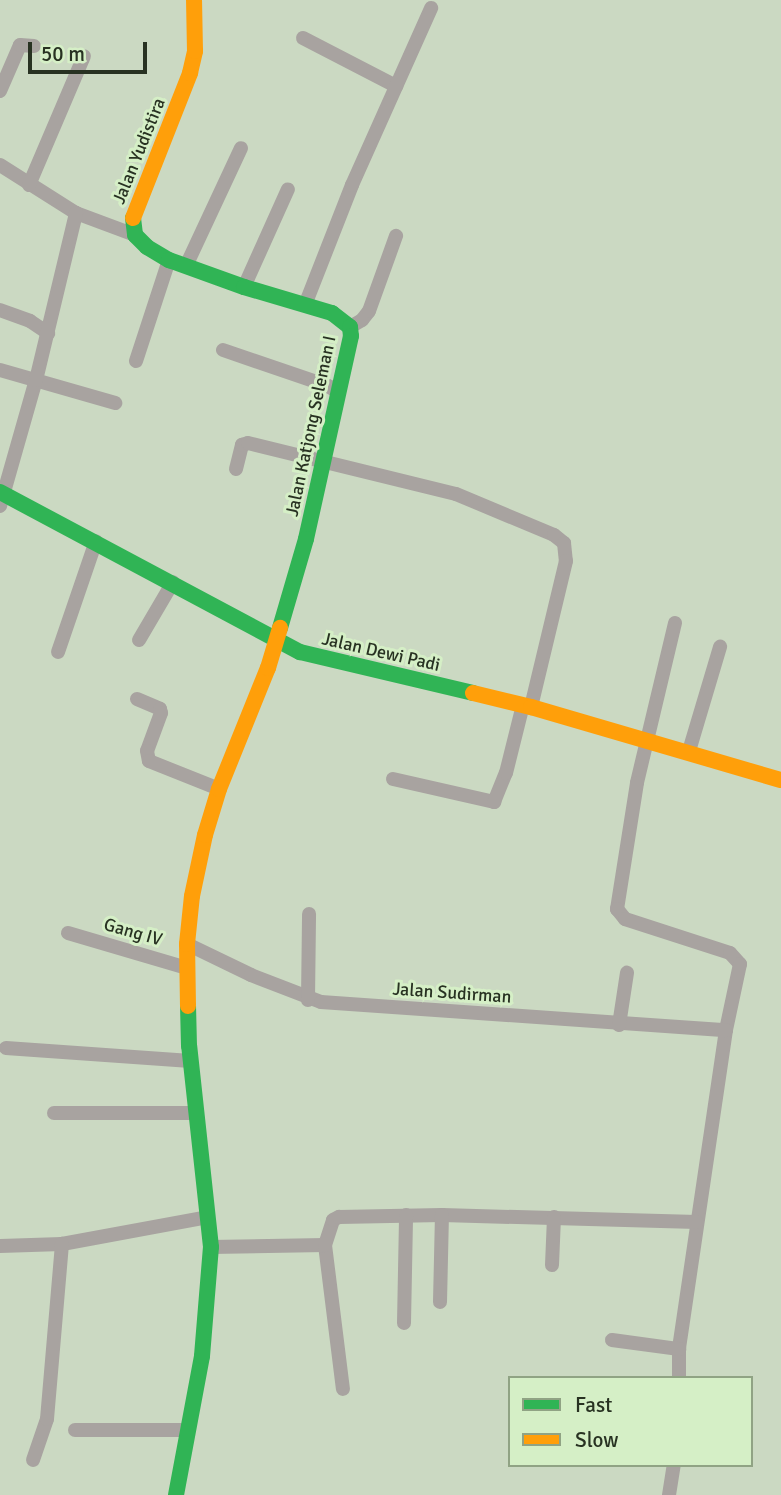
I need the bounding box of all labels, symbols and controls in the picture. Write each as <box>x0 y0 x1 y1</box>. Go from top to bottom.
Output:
scale bar <box>32 28 150 72</box>
text: 50 m <box>41 41 85 67</box>
street label: Jalan Yudistira <box>108 95 170 207</box>
street label: Jalan Katjong Seleman I <box>281 334 341 518</box>
street label: Jalan Dewi Padi <box>320 628 442 676</box>
street label: Gang IV <box>101 913 165 951</box>
street label: Jalan Sudirman <box>392 978 512 1008</box>
legend <box>508 1376 753 1467</box>
text: Fast <box>575 1392 612 1418</box>
text: Slow <box>575 1427 619 1453</box>

